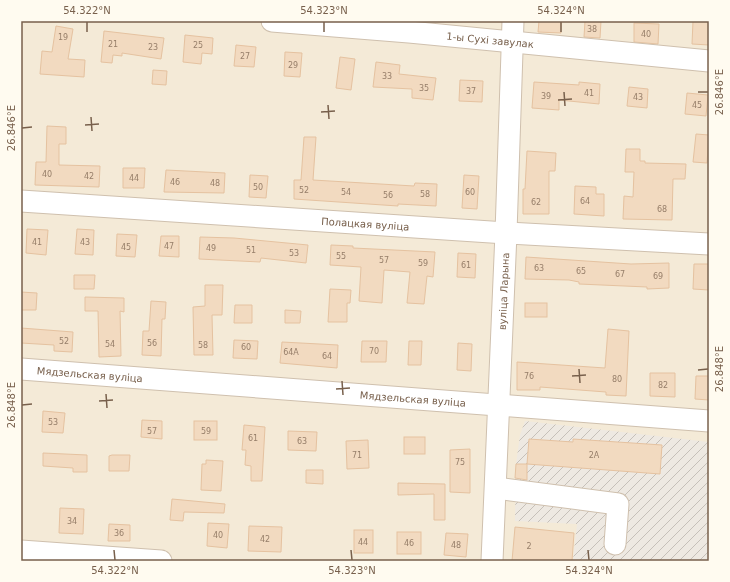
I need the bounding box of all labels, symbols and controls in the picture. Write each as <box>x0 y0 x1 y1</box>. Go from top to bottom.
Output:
text: 54.322°N <box>63 5 111 16</box>
text: 54.323°N <box>300 5 348 16</box>
text: 54.324°N <box>537 5 585 16</box>
house number: 38 <box>587 25 597 34</box>
street label: 1-ы Сухі завулак <box>446 30 534 50</box>
house number: 40 <box>641 30 651 39</box>
house number: 19 <box>58 33 68 42</box>
house number: 21 <box>108 40 118 49</box>
house number: 25 <box>193 41 203 50</box>
house number: 23 <box>148 43 158 52</box>
house number: 27 <box>240 52 250 61</box>
house number: 29 <box>288 61 298 70</box>
text: 26.846°E <box>714 69 725 115</box>
house number: 33 <box>382 72 392 81</box>
house number: 35 <box>419 84 429 93</box>
house number: 37 <box>466 87 476 96</box>
house number: 41 <box>584 89 594 98</box>
house number: 39 <box>541 92 551 101</box>
house number: 43 <box>633 93 643 102</box>
house number: 45 <box>692 101 702 110</box>
text: 26.846°E <box>6 105 17 151</box>
house number: 40 <box>42 170 52 179</box>
house number: 42 <box>84 172 94 181</box>
house number: 44 <box>129 174 139 183</box>
house number: 46 <box>170 178 180 187</box>
house number: 48 <box>210 179 220 188</box>
house number: 50 <box>253 183 263 192</box>
house number: 52 <box>299 186 309 195</box>
house number: 54 <box>341 188 351 197</box>
house number: 60 <box>465 188 475 197</box>
house number: 58 <box>420 190 430 199</box>
house number: 56 <box>383 191 393 200</box>
house number: 64 <box>580 197 590 206</box>
house number: 62 <box>531 198 541 207</box>
house number: 68 <box>657 205 667 214</box>
street label: Полацкая вуліца <box>321 215 410 232</box>
house number: 41 <box>32 238 42 247</box>
house number: 43 <box>80 238 90 247</box>
house number: 47 <box>164 242 174 251</box>
house number: 45 <box>121 243 131 252</box>
house number: 49 <box>206 244 216 253</box>
house number: 51 <box>246 246 256 255</box>
house number: 53 <box>289 249 299 258</box>
house number: 55 <box>336 252 346 261</box>
street label: вуліца Ларына <box>496 252 511 330</box>
house number: 57 <box>379 256 389 265</box>
house number: 59 <box>418 259 428 268</box>
house number: 61 <box>461 261 471 270</box>
house number: 63 <box>534 264 544 273</box>
house number: 65 <box>576 267 586 276</box>
house number: 67 <box>615 270 625 279</box>
house number: 69 <box>653 272 663 281</box>
house number: 52 <box>59 337 69 346</box>
house number: 56 <box>147 339 157 348</box>
house number: 54 <box>105 340 115 349</box>
house number: 58 <box>198 341 208 350</box>
house number: 60 <box>241 343 251 352</box>
text: 26.848°E <box>714 346 725 392</box>
house number: 70 <box>369 347 379 356</box>
house number: 64А <box>283 348 299 357</box>
house number: 64 <box>322 352 332 361</box>
street label: Мядзельская вуліца <box>36 365 143 384</box>
house number: 76 <box>524 372 534 381</box>
house number: 80 <box>612 375 622 384</box>
house number: 82 <box>658 381 668 390</box>
text: 26.848°E <box>6 382 17 428</box>
street label: Мядзельская вуліца <box>360 389 466 408</box>
house number: 53 <box>48 418 58 427</box>
house number: 57 <box>147 427 157 436</box>
house number: 59 <box>201 427 211 436</box>
house number: 61 <box>248 434 258 443</box>
house number: 63 <box>297 437 307 446</box>
house number: 71 <box>352 451 362 460</box>
house number: 2А <box>589 451 600 460</box>
house number: 75 <box>455 458 465 467</box>
house number: 34 <box>67 517 77 526</box>
house number: 36 <box>114 529 124 538</box>
house number: 40 <box>213 531 223 540</box>
house number: 42 <box>260 535 270 544</box>
house number: 44 <box>358 538 368 547</box>
house number: 46 <box>404 539 414 548</box>
house number: 48 <box>451 541 461 550</box>
house number: 2 <box>526 542 532 551</box>
text: 54.322°N <box>91 565 139 576</box>
text: 54.323°N <box>328 565 376 576</box>
text: 54.324°N <box>565 565 613 576</box>

